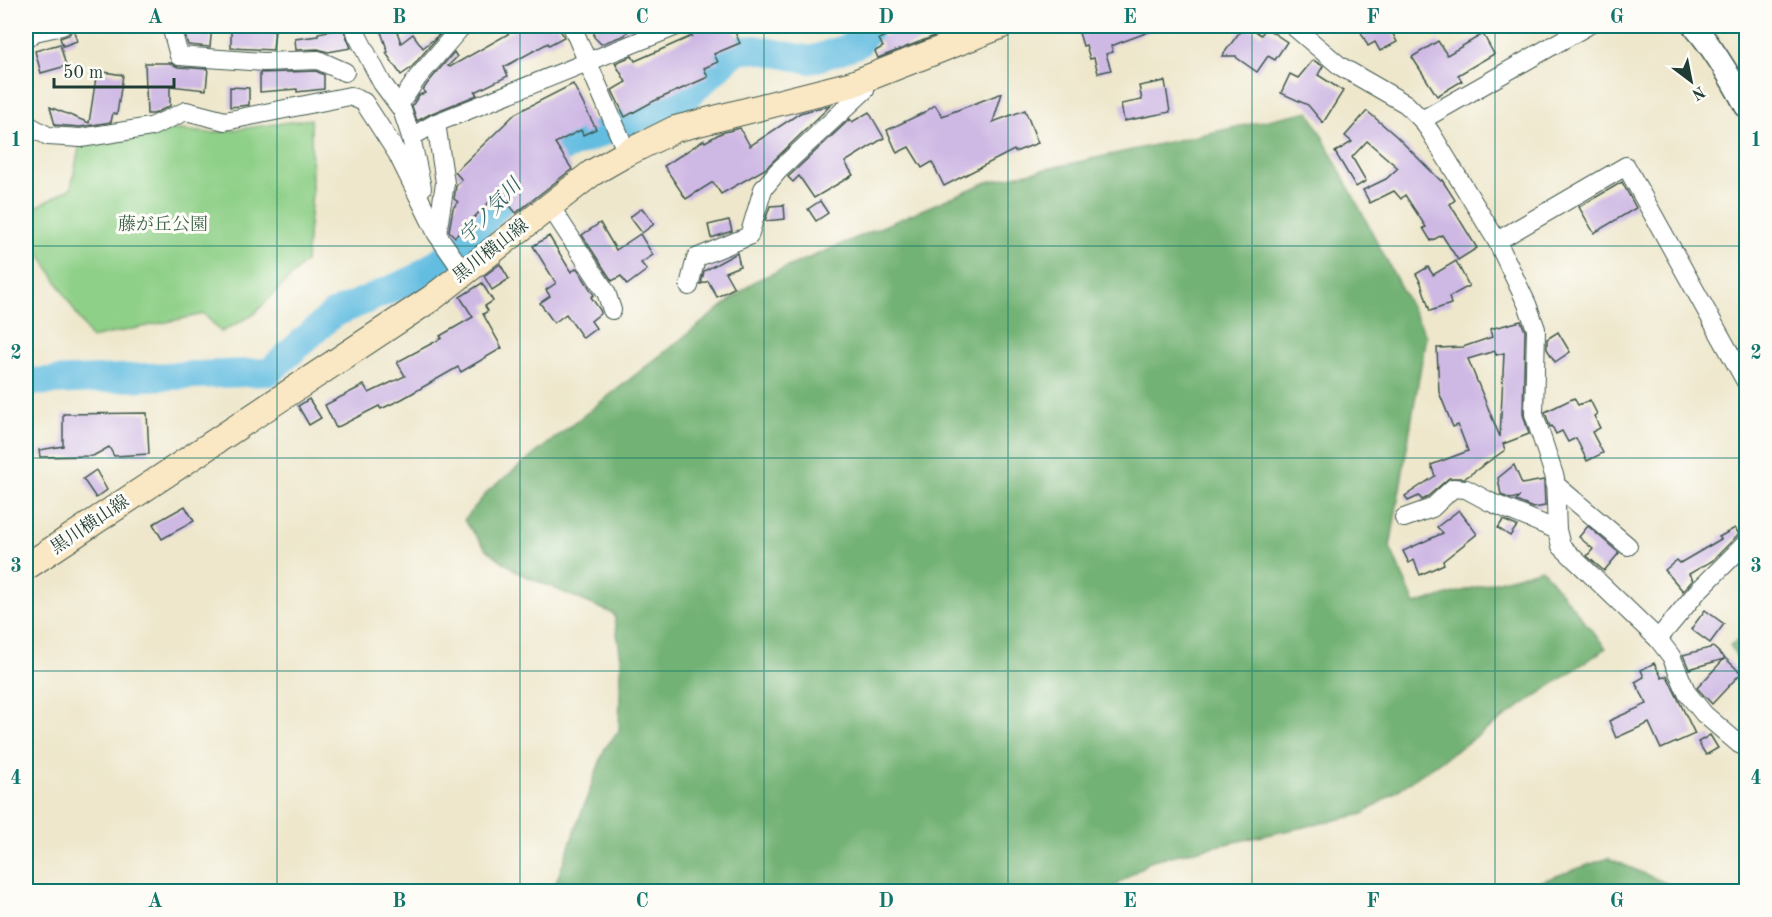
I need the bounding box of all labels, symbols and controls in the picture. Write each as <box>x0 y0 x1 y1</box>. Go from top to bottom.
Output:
text: A <box>147 8 163 28</box>
text: B <box>392 8 406 28</box>
text: C <box>635 8 649 28</box>
text: D <box>878 8 894 28</box>
text: E <box>1123 8 1137 28</box>
text: F <box>1366 8 1380 28</box>
text: G <box>1610 8 1624 28</box>
scale bar <box>54 51 174 89</box>
north arrow <box>1661 51 1721 111</box>
text: 50 m <box>63 64 103 82</box>
text: N <box>1688 82 1707 102</box>
text: 1 <box>10 131 22 151</box>
text: 1 <box>1750 131 1762 151</box>
water label: 宇ノ気川 <box>455 173 527 248</box>
park label: 藤が丘公園 <box>118 214 208 234</box>
street label: 黒川横山線 <box>449 215 532 286</box>
text: 2 <box>10 344 22 364</box>
text: 2 <box>1750 344 1762 364</box>
street label: 黒川横山線 <box>47 491 132 558</box>
text: 3 <box>10 557 22 577</box>
text: 3 <box>1750 557 1762 577</box>
text: 4 <box>10 769 22 789</box>
text: 4 <box>1750 769 1762 789</box>
text: A <box>147 892 163 912</box>
text: B <box>392 892 406 912</box>
text: C <box>635 892 649 912</box>
text: D <box>878 892 894 912</box>
text: E <box>1123 892 1137 912</box>
text: F <box>1366 892 1380 912</box>
text: G <box>1610 892 1624 912</box>

